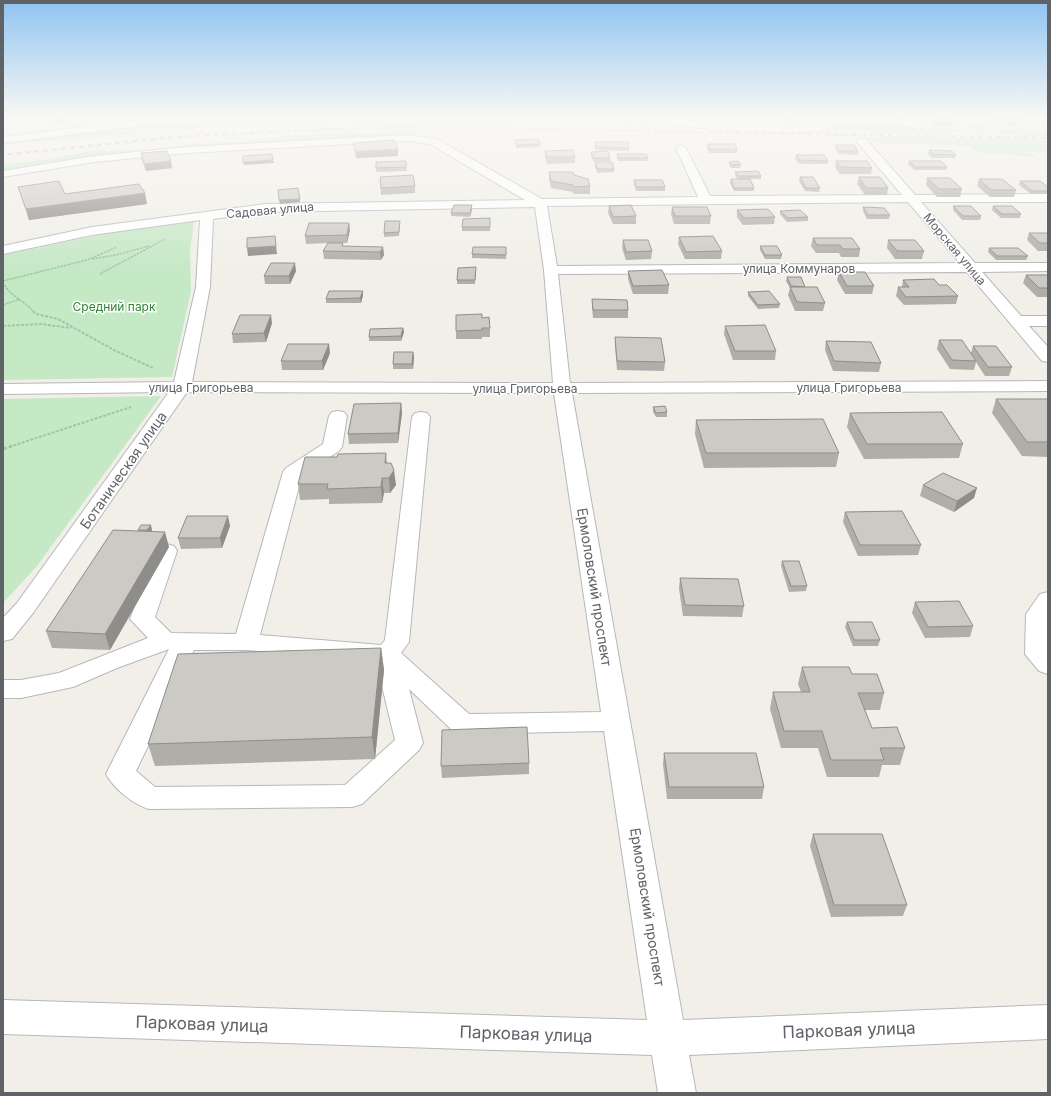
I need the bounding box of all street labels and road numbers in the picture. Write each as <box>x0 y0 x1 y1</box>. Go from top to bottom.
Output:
street label: Садовая улица <box>226 199 314 221</box>
street label: Морская улица <box>920 210 990 288</box>
street label: улица Коммунаров <box>743 261 856 276</box>
street label: улица Григорьева <box>149 380 253 395</box>
street label: улица Григорьева <box>797 380 901 395</box>
street label: улица Григорьева <box>473 381 577 396</box>
street label: Ботаническая улица <box>76 408 170 532</box>
street label: Ермоловский проспект <box>574 507 616 668</box>
street label: Ермоловский проспект <box>627 827 669 988</box>
street label: Парковая улица <box>135 1012 269 1036</box>
street label: Парковая улица <box>782 1018 916 1042</box>
street label: Парковая улица <box>459 1022 593 1046</box>

